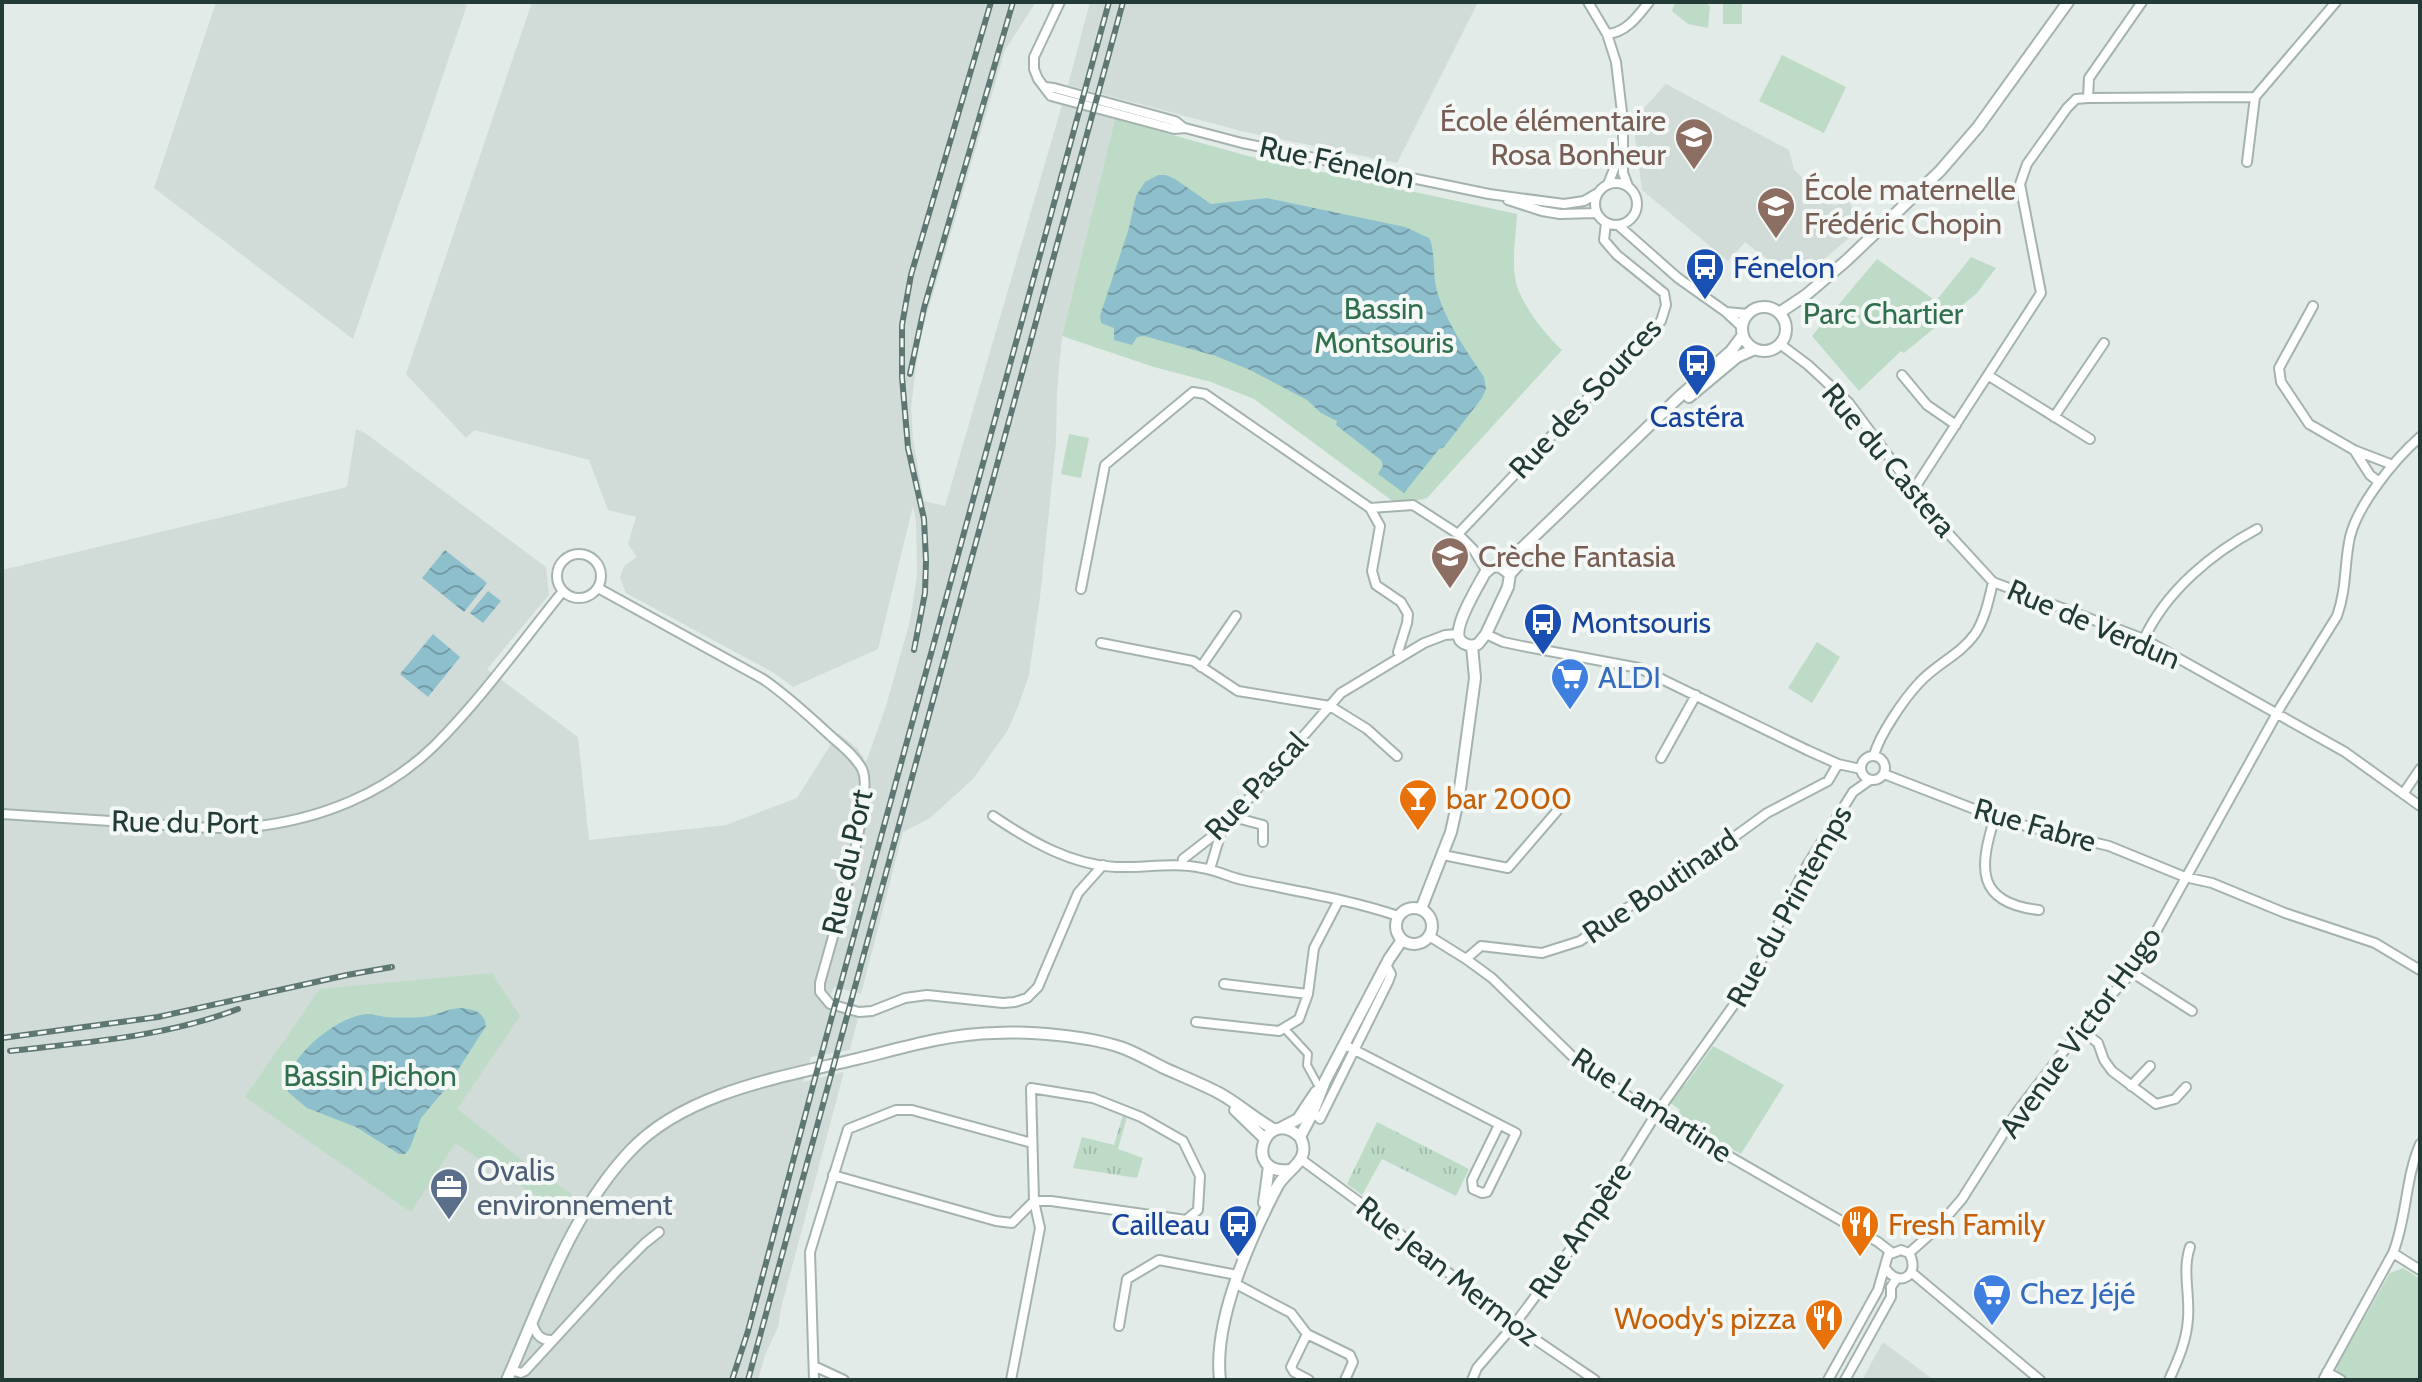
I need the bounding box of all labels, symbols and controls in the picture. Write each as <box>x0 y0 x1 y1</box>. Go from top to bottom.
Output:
place label: École élémentaire Rosa Bonheur <box>1440 102 1667 173</box>
school or university icon: École élémentaire Rosa Bonheur <box>1673 116 1715 171</box>
street label: Rue Fénelon <box>1256 128 1418 196</box>
place label: École maternelle Frédéric Chopin <box>1804 171 2016 242</box>
school or university icon: École maternelle Frédéric Chopin <box>1755 185 1797 240</box>
bus stop icon: Fénelon <box>1684 246 1726 301</box>
place label: Fénelon <box>1733 249 1835 286</box>
park label: Bassin Montsouris <box>1314 290 1454 361</box>
park label: Parc Chartier <box>1803 295 1964 332</box>
street label: Rue des Sources <box>1501 310 1669 486</box>
bus stop icon: Castéra <box>1676 342 1718 397</box>
street label: Rue du Castera <box>1814 376 1964 545</box>
place label: Castéra <box>1650 398 1745 435</box>
school or university icon: Crèche Fantasia <box>1429 535 1471 590</box>
place label: Crèche Fantasia <box>1478 538 1676 575</box>
street label: Rue de Verdun <box>2002 571 2186 677</box>
bus stop icon: Montsouris <box>1522 601 1564 656</box>
place label: Montsouris <box>1571 604 1711 641</box>
supermarket icon: ALDI <box>1549 656 1591 711</box>
place label: ALDI <box>1598 659 1661 696</box>
street label: Rue Pascal <box>1197 724 1315 848</box>
bar icon: bar 2000 <box>1397 777 1439 832</box>
place label: bar 2000 <box>1446 780 1572 817</box>
street label: Rue du Port <box>814 786 880 938</box>
street label: Rue Fabre <box>1970 790 2100 860</box>
street label: Rue du Printemps <box>1718 799 1860 1013</box>
street label: Rue du Port <box>111 802 259 842</box>
street label: Rue Boutinard <box>1575 821 1745 951</box>
street label: Avenue Victor Hugo <box>1991 919 2169 1145</box>
street label: Rue Lamartine <box>1565 1039 1739 1171</box>
park label: Bassin Pichon <box>283 1057 457 1094</box>
place label: Ovalis environnement <box>477 1152 673 1223</box>
street label: Rue Ampère <box>1521 1155 1639 1305</box>
office icon: Ovalis environnement <box>428 1166 470 1221</box>
street label: Rue Jean Mermoz <box>1349 1188 1547 1354</box>
bus stop icon: Cailleau <box>1217 1203 1259 1258</box>
restaurant icon: Fresh Family <box>1839 1203 1881 1258</box>
place label: Cailleau <box>1111 1206 1210 1243</box>
place label: Fresh Family <box>1888 1206 2045 1243</box>
supermarket icon: Chez Jéjé <box>1971 1272 2013 1327</box>
place label: Chez Jéjé <box>2020 1275 2135 1312</box>
restaurant icon: Woody's pizza <box>1803 1297 1845 1352</box>
place label: Woody's pizza <box>1614 1300 1797 1337</box>

